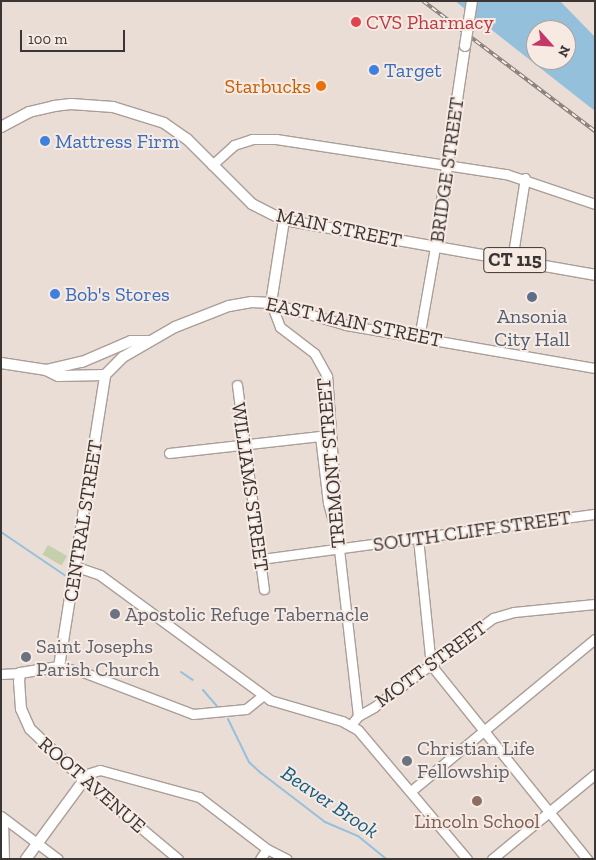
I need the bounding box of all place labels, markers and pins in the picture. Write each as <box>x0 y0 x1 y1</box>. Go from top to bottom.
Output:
place label: CVS Pharmacy <box>366 10 494 34</box>
marker: CVS Pharmacy <box>350 16 362 28</box>
place label: Target <box>384 58 442 82</box>
marker: Target <box>368 64 380 76</box>
place label: Starbucks <box>225 74 311 98</box>
marker: Starbucks <box>315 80 327 92</box>
place label: Mattress Firm <box>55 129 179 153</box>
marker: Mattress Firm <box>39 135 51 147</box>
place label: Bob's Stores <box>65 282 170 306</box>
marker: Bob's Stores <box>49 288 61 300</box>
marker: Ansonia City Hall <box>526 291 538 303</box>
place label: Ansonia City Hall <box>494 305 570 352</box>
place label: Apostolic Refuge Tabernacle <box>125 602 369 626</box>
marker: Apostolic Refuge Tabernacle <box>109 608 121 620</box>
place label: Saint Josephs Parish Church <box>36 634 160 681</box>
marker: Saint Josephs Parish Church <box>20 651 32 663</box>
place label: Christian Life Fellowship <box>417 737 535 784</box>
marker: Christian Life Fellowship <box>401 755 413 767</box>
marker: Lincoln School <box>471 795 483 807</box>
place label: Lincoln School <box>414 809 540 833</box>

